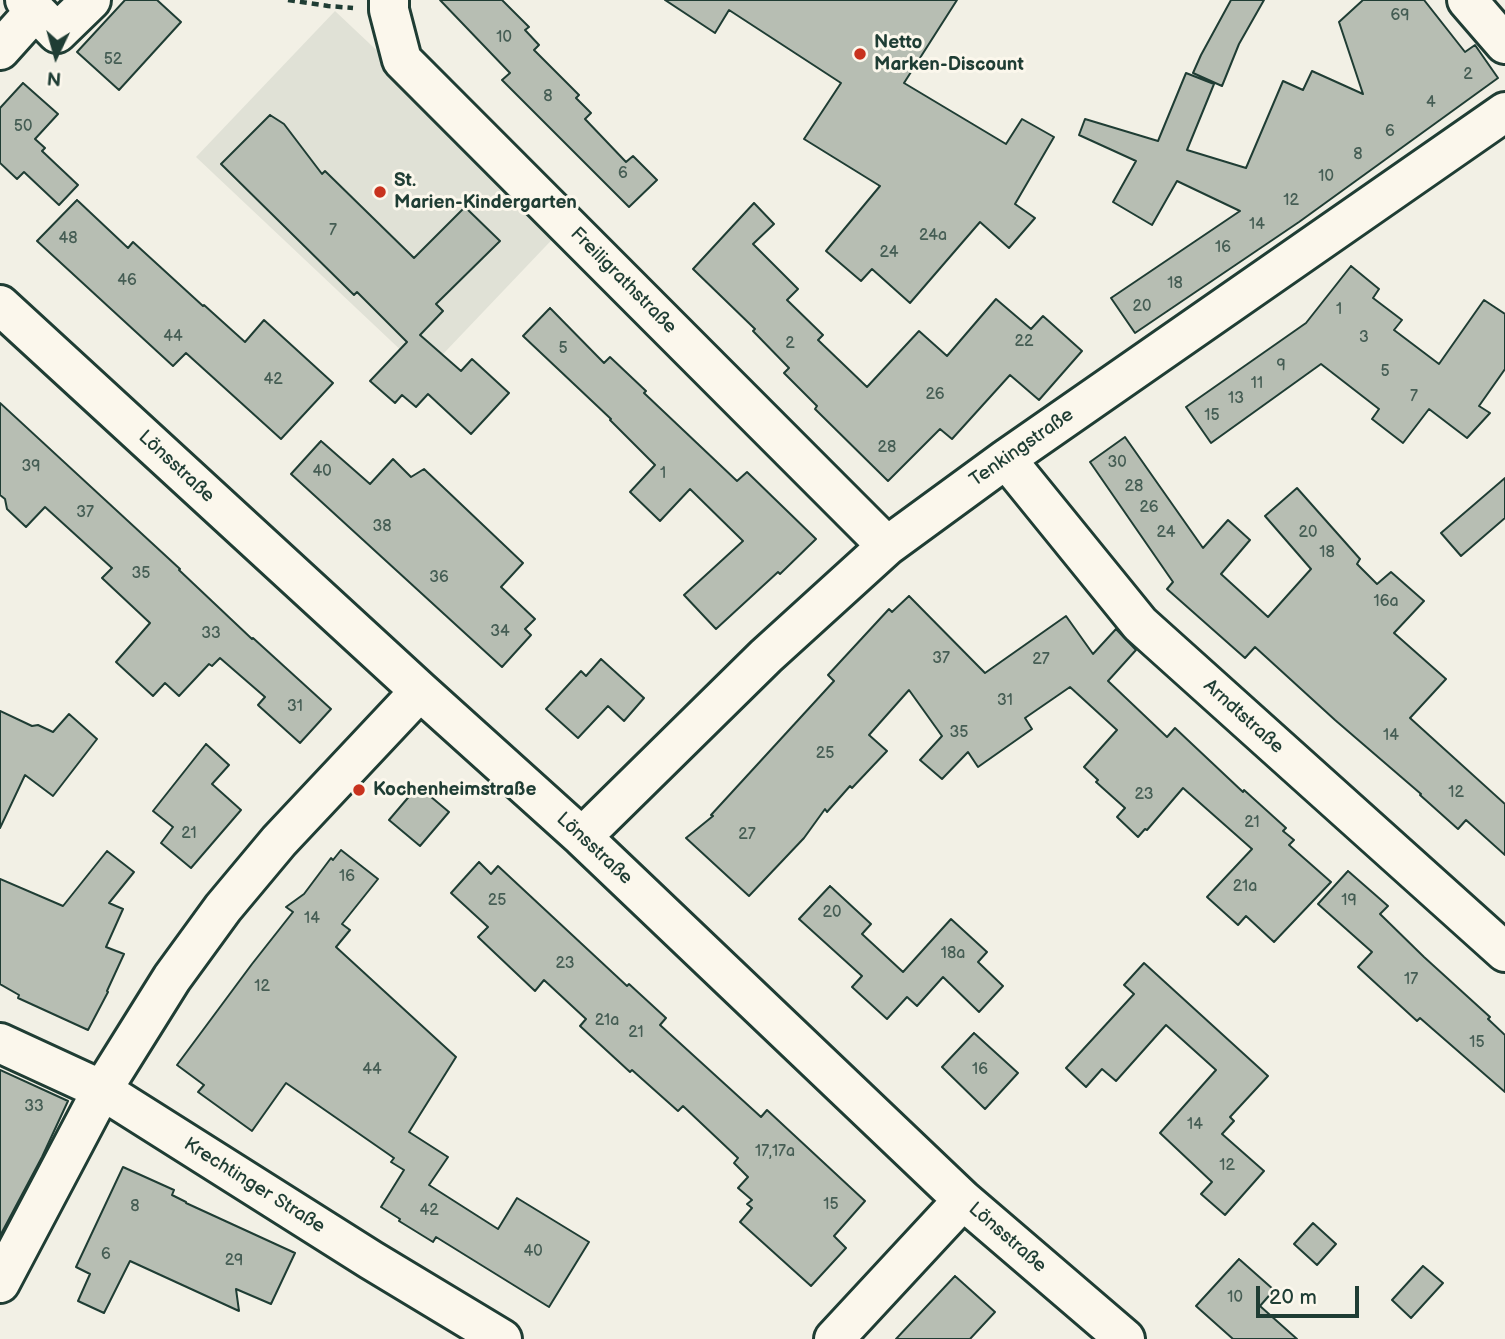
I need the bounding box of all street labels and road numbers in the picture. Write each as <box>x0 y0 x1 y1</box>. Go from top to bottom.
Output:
street label: Freiligrathstraße <box>565 223 681 339</box>
street label: Tenkingstraße <box>966 404 1078 492</box>
street label: Lönsstraße <box>133 426 219 508</box>
street label: Arndtstraße <box>1198 675 1288 759</box>
street label: Lönsstraße <box>551 808 637 890</box>
street label: Krechtinger Straße <box>179 1133 329 1239</box>
street label: Lönsstraße <box>963 1198 1051 1278</box>

